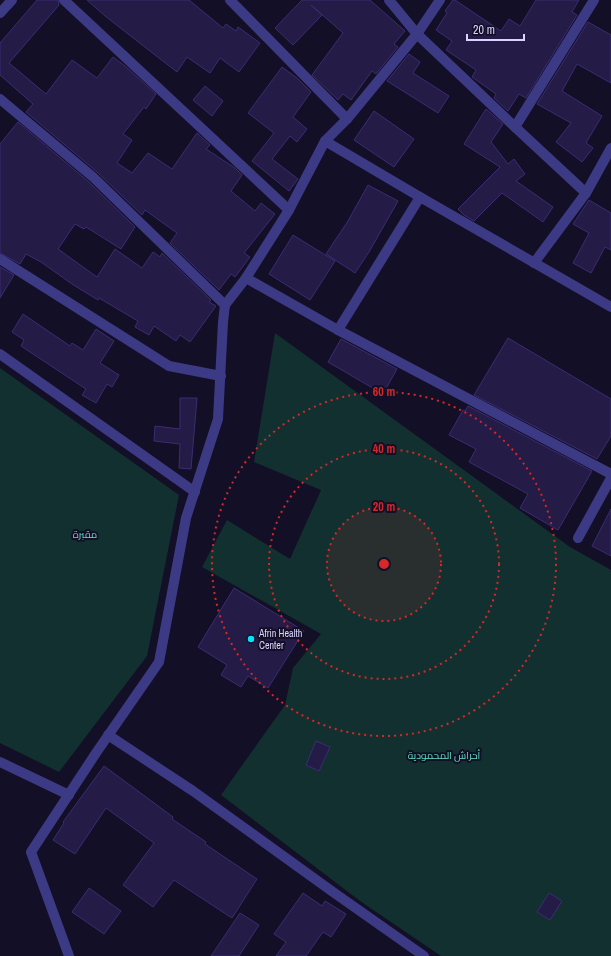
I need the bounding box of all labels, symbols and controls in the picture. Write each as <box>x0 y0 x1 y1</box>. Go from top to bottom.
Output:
scale bar <box>467 16 524 42</box>
text: 20 m <box>473 22 495 38</box>
text: 60 m <box>373 384 395 400</box>
text: 40 m <box>373 441 395 457</box>
text: 20 m <box>373 499 395 515</box>
park label: مقبرة <box>73 528 97 541</box>
centre of rings <box>377 557 391 571</box>
place label: Afrin Health Center <box>258 627 302 652</box>
marker: Afrin Health Center <box>246 634 256 644</box>
park label: أحراش المحمودية <box>408 749 480 762</box>

